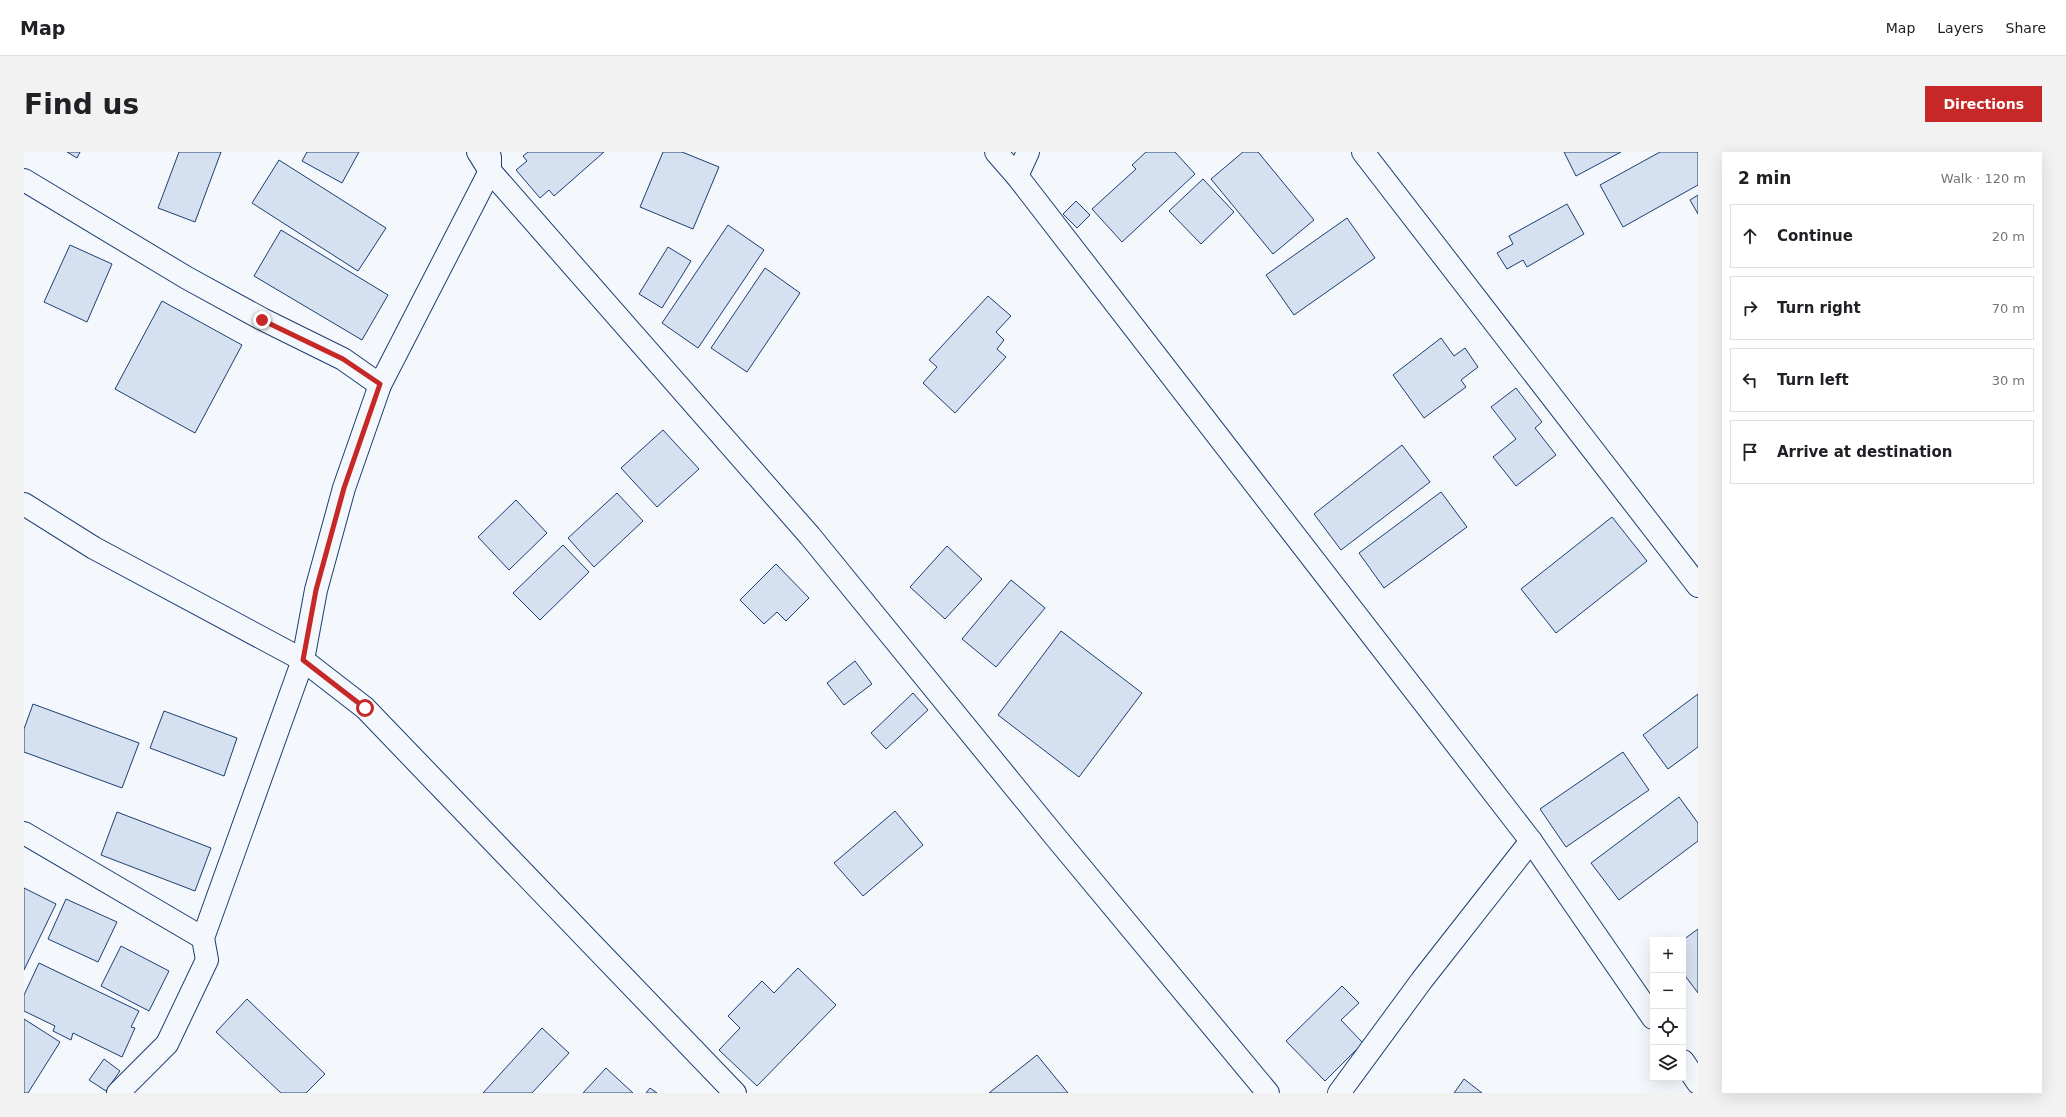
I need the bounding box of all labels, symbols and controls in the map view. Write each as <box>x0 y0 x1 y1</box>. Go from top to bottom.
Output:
text: Map <box>20 17 65 39</box>
text: Map <box>1886 20 1915 36</box>
text: Layers <box>1937 20 1984 36</box>
text: Share <box>2006 20 2046 36</box>
button: Directions <box>1925 86 2042 122</box>
text: Find us <box>24 88 139 121</box>
text: 2 min <box>1738 168 1791 188</box>
text: Walk · 120 m <box>1941 171 2026 186</box>
icon: ahead <box>1739 225 1761 247</box>
text: Continue <box>1777 227 1853 245</box>
text: 20 m <box>1992 229 2025 244</box>
icon: right <box>1739 297 1761 319</box>
text: Turn right <box>1777 299 1861 317</box>
text: 70 m <box>1992 301 2025 316</box>
route end <box>253 311 271 329</box>
icon: left <box>1739 369 1761 391</box>
text: Turn left <box>1777 371 1849 389</box>
text: 30 m <box>1992 373 2025 388</box>
icon: arrive <box>1739 441 1761 463</box>
text: Arrive at destination <box>1777 443 1952 461</box>
route start <box>356 699 374 717</box>
map controls <box>1650 937 1686 1081</box>
button: + <box>1650 937 1686 973</box>
button: − <box>1650 973 1686 1009</box>
button: locate <box>1650 1009 1686 1045</box>
button: layers <box>1650 1045 1686 1081</box>

